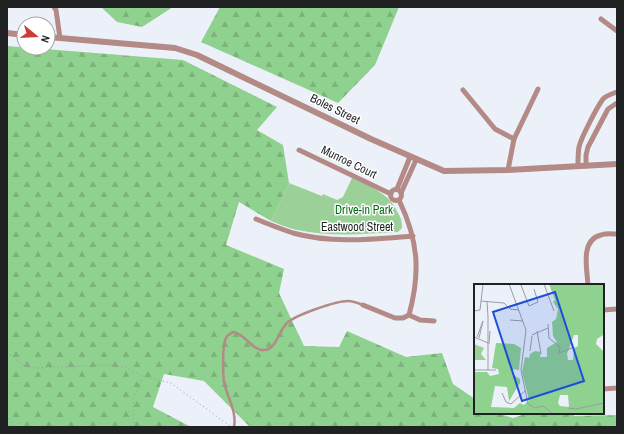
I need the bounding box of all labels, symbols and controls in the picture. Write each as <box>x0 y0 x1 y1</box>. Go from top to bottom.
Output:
north arrow <box>16 16 56 56</box>
text: N <box>38 34 53 44</box>
street label: Boles Street <box>307 90 363 128</box>
street label: Munroe Court <box>318 142 380 182</box>
park label: Drive-in Park <box>335 202 393 218</box>
street label: Eastwood Street <box>321 219 393 235</box>
inset map <box>474 284 604 414</box>

